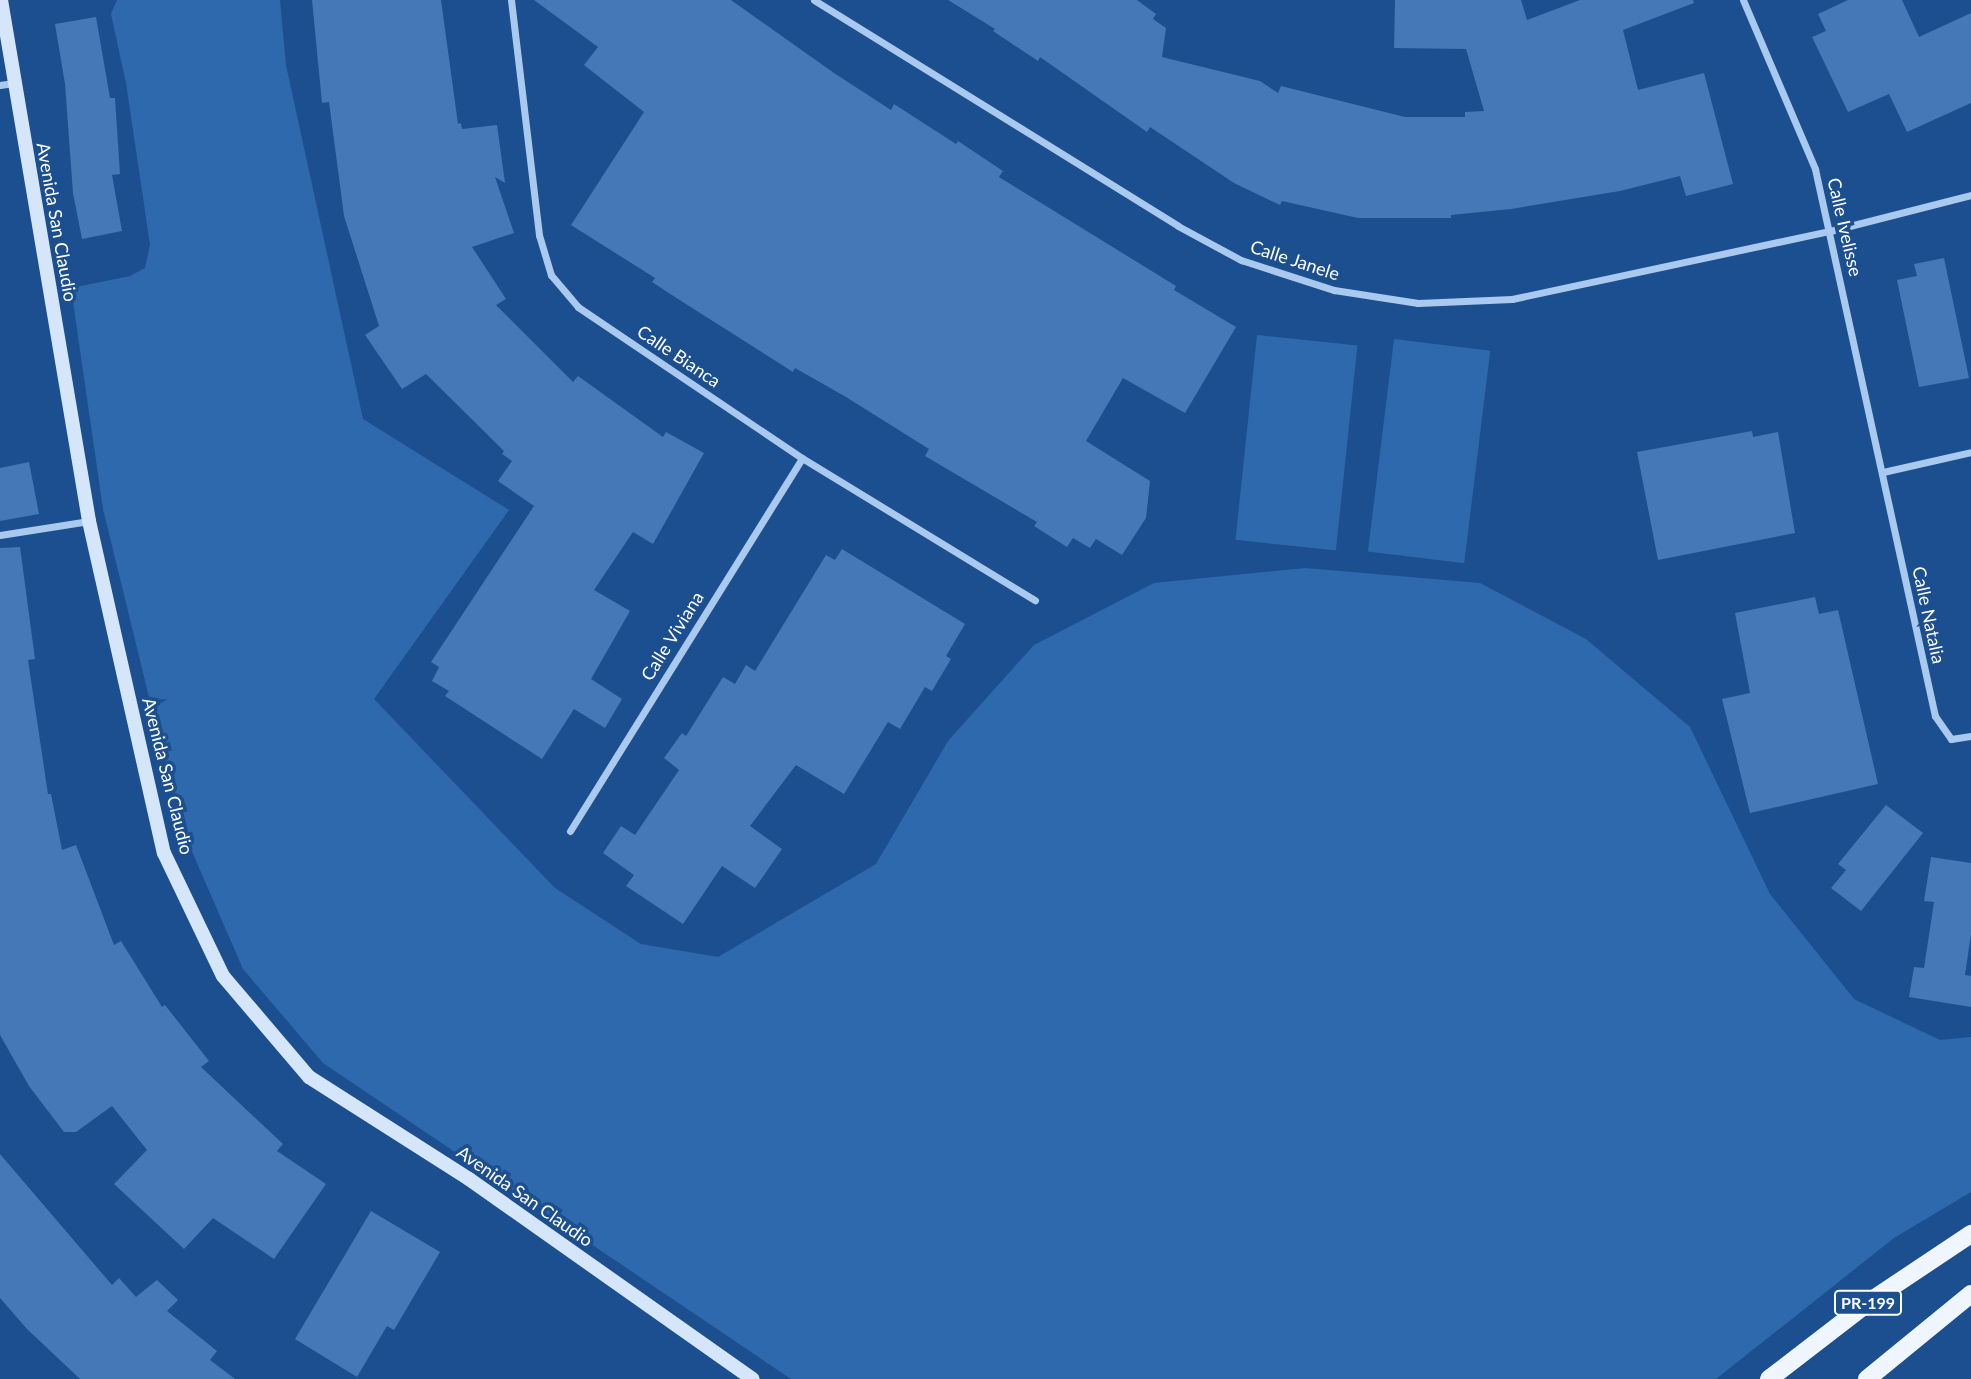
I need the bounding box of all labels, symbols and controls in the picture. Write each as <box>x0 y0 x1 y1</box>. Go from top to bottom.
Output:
street label: Avenida San Claudio <box>32 141 82 303</box>
street label: Calle Ivelisse <box>1823 176 1867 278</box>
street label: Calle Janele <box>1247 235 1343 285</box>
street label: Calle Bianca <box>633 320 725 392</box>
street label: Calle Natalia <box>1908 564 1950 666</box>
street label: Calle Viviana <box>636 587 708 685</box>
street label: Avenida San Claudio <box>138 695 198 857</box>
street label: Avenida San Claudio <box>453 1141 597 1251</box>
road number: PR-199 <box>1833 1290 1903 1316</box>

